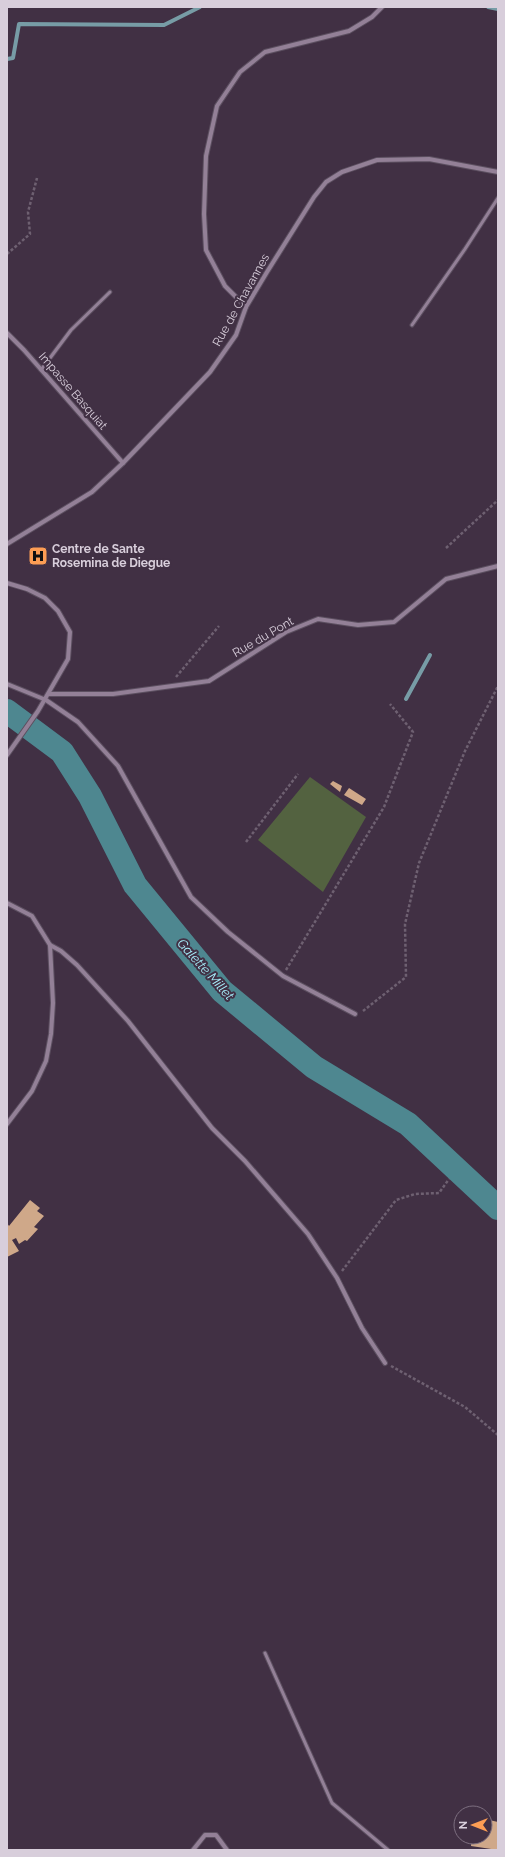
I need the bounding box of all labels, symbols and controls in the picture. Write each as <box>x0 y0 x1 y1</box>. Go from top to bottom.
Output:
street label: Rue de Chavannes <box>210 251 272 349</box>
street label: Impasse Basquiat <box>36 350 110 432</box>
place label: Centre de Sante Rosemina de Diegue <box>52 542 170 570</box>
hospital icon: Centre de Sante Rosemina de Diegue <box>27 545 49 567</box>
street label: Rue du Pont <box>230 614 296 660</box>
water label: Galette Millet <box>174 936 237 1004</box>
north arrow <box>453 1805 493 1845</box>
text: N <box>457 1821 470 1829</box>

